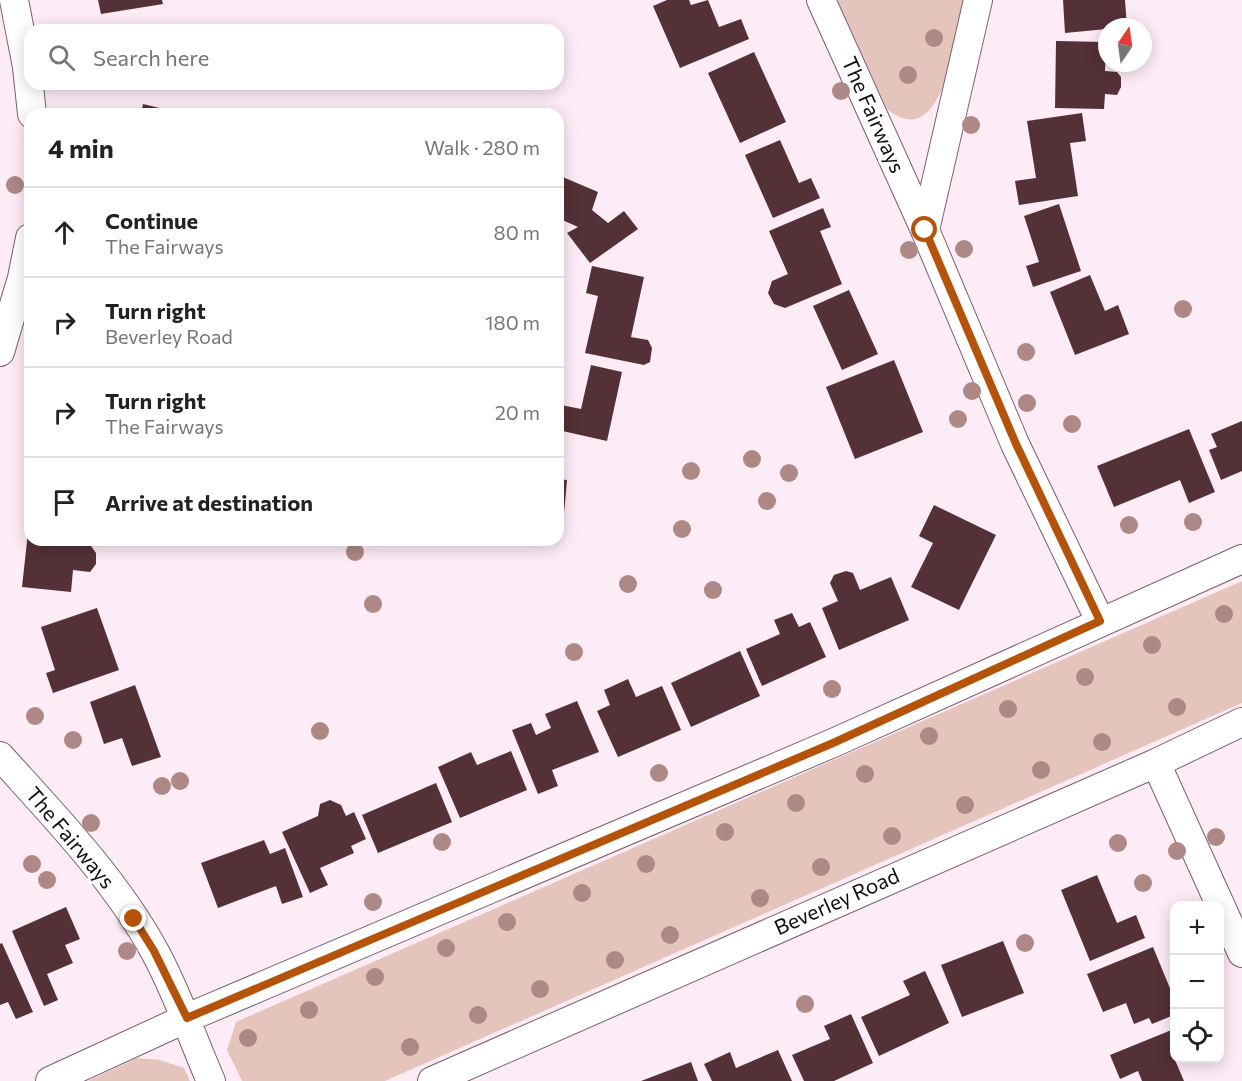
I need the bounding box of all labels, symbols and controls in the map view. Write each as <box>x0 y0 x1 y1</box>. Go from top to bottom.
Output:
north arrow <box>1098 18 1152 72</box>
search box <box>24 24 564 90</box>
icon: search <box>45 41 78 74</box>
text: Search here <box>93 44 209 71</box>
street label: The Fairways <box>838 52 911 176</box>
text: 4 min <box>48 132 114 163</box>
text: Walk · 280 m <box>424 135 540 159</box>
text: Continue <box>105 207 198 234</box>
icon: ahead <box>48 216 81 249</box>
route start <box>911 216 937 242</box>
text: 80 m <box>494 220 540 244</box>
text: The Fairways <box>105 234 224 258</box>
text: Turn right <box>105 297 206 324</box>
icon: right <box>48 306 81 339</box>
text: 180 m <box>485 310 540 334</box>
text: Beverley Road <box>105 324 233 348</box>
text: Turn right <box>105 387 206 414</box>
icon: right <box>48 396 81 429</box>
text: 20 m <box>495 400 540 424</box>
text: The Fairways <box>105 414 224 438</box>
icon: arrive <box>48 486 81 519</box>
text: Arrive at destination <box>105 489 313 516</box>
street label: The Fairways <box>22 781 121 893</box>
street label: Beverley Road <box>770 862 903 939</box>
map controls <box>1170 901 1224 1063</box>
button: + <box>1170 901 1224 955</box>
route end <box>120 905 146 931</box>
button: − <box>1170 955 1224 1009</box>
button: locate <box>1170 1009 1224 1063</box>

